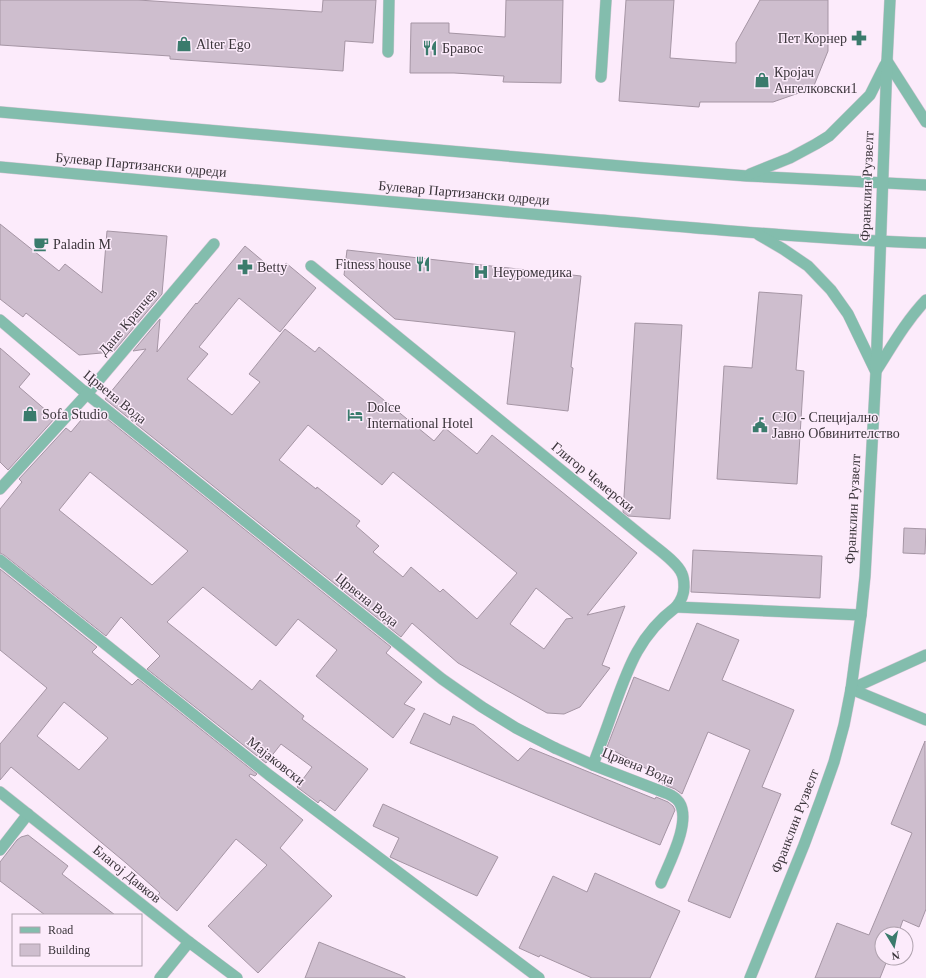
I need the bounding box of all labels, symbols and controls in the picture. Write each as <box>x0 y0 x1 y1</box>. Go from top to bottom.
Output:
pharmacy icon: Пет Корнер <box>850 29 868 47</box>
place label: Пет Корнер <box>778 31 847 46</box>
shop icon: Alter Ego <box>175 35 193 53</box>
place label: Alter Ego <box>196 37 251 52</box>
restaurant icon: Бравос <box>421 39 439 57</box>
place label: Бравос <box>442 41 483 56</box>
place label: Кројач Ангелковски1 <box>774 65 858 96</box>
shop icon: Кројач Ангелковски1 <box>753 71 771 89</box>
street label: Франклин Рузвелт <box>858 131 876 241</box>
street label: Булевар Партизански одреди <box>55 150 228 180</box>
street label: Булевар Партизански одреди <box>378 178 551 208</box>
cafe icon: Paladin M <box>32 235 50 253</box>
place label: Paladin M <box>53 237 111 252</box>
restaurant icon: Fitness house <box>414 255 432 273</box>
place label: Fitness house <box>335 257 411 272</box>
pharmacy icon: Betty <box>236 258 254 276</box>
place label: Betty <box>257 260 287 275</box>
hospital icon: Неуромедика <box>472 263 490 281</box>
place label: Неуромедика <box>493 265 573 280</box>
street label: Дане Крапчев <box>96 285 161 358</box>
street label: Црвена Вода <box>81 367 150 427</box>
place label: Dolce International Hotel <box>367 400 473 431</box>
shop icon: Sofa Studio <box>21 405 39 423</box>
hotel icon: Dolce International Hotel <box>346 406 364 424</box>
place label: Sofa Studio <box>42 407 108 422</box>
place label: СЈО - Специјално Јавно Обвинителство <box>772 410 900 441</box>
public building icon: СЈО - Специјално Јавно Обвинителство <box>751 416 769 434</box>
street label: Глигор Чемерски <box>549 439 638 515</box>
street label: Франклин Рузвелт <box>843 454 863 564</box>
street label: Црвена Вода <box>333 570 402 630</box>
street label: Мајаковски <box>244 734 308 788</box>
street label: Црвена Вода <box>600 745 677 788</box>
street label: Франклин Рузвелт <box>768 767 822 875</box>
street label: Благој Давков <box>90 842 164 906</box>
legend <box>12 914 142 966</box>
text: Road <box>48 923 73 937</box>
north arrow <box>874 926 914 966</box>
text: Building <box>48 943 90 957</box>
text: N <box>891 949 901 962</box>

